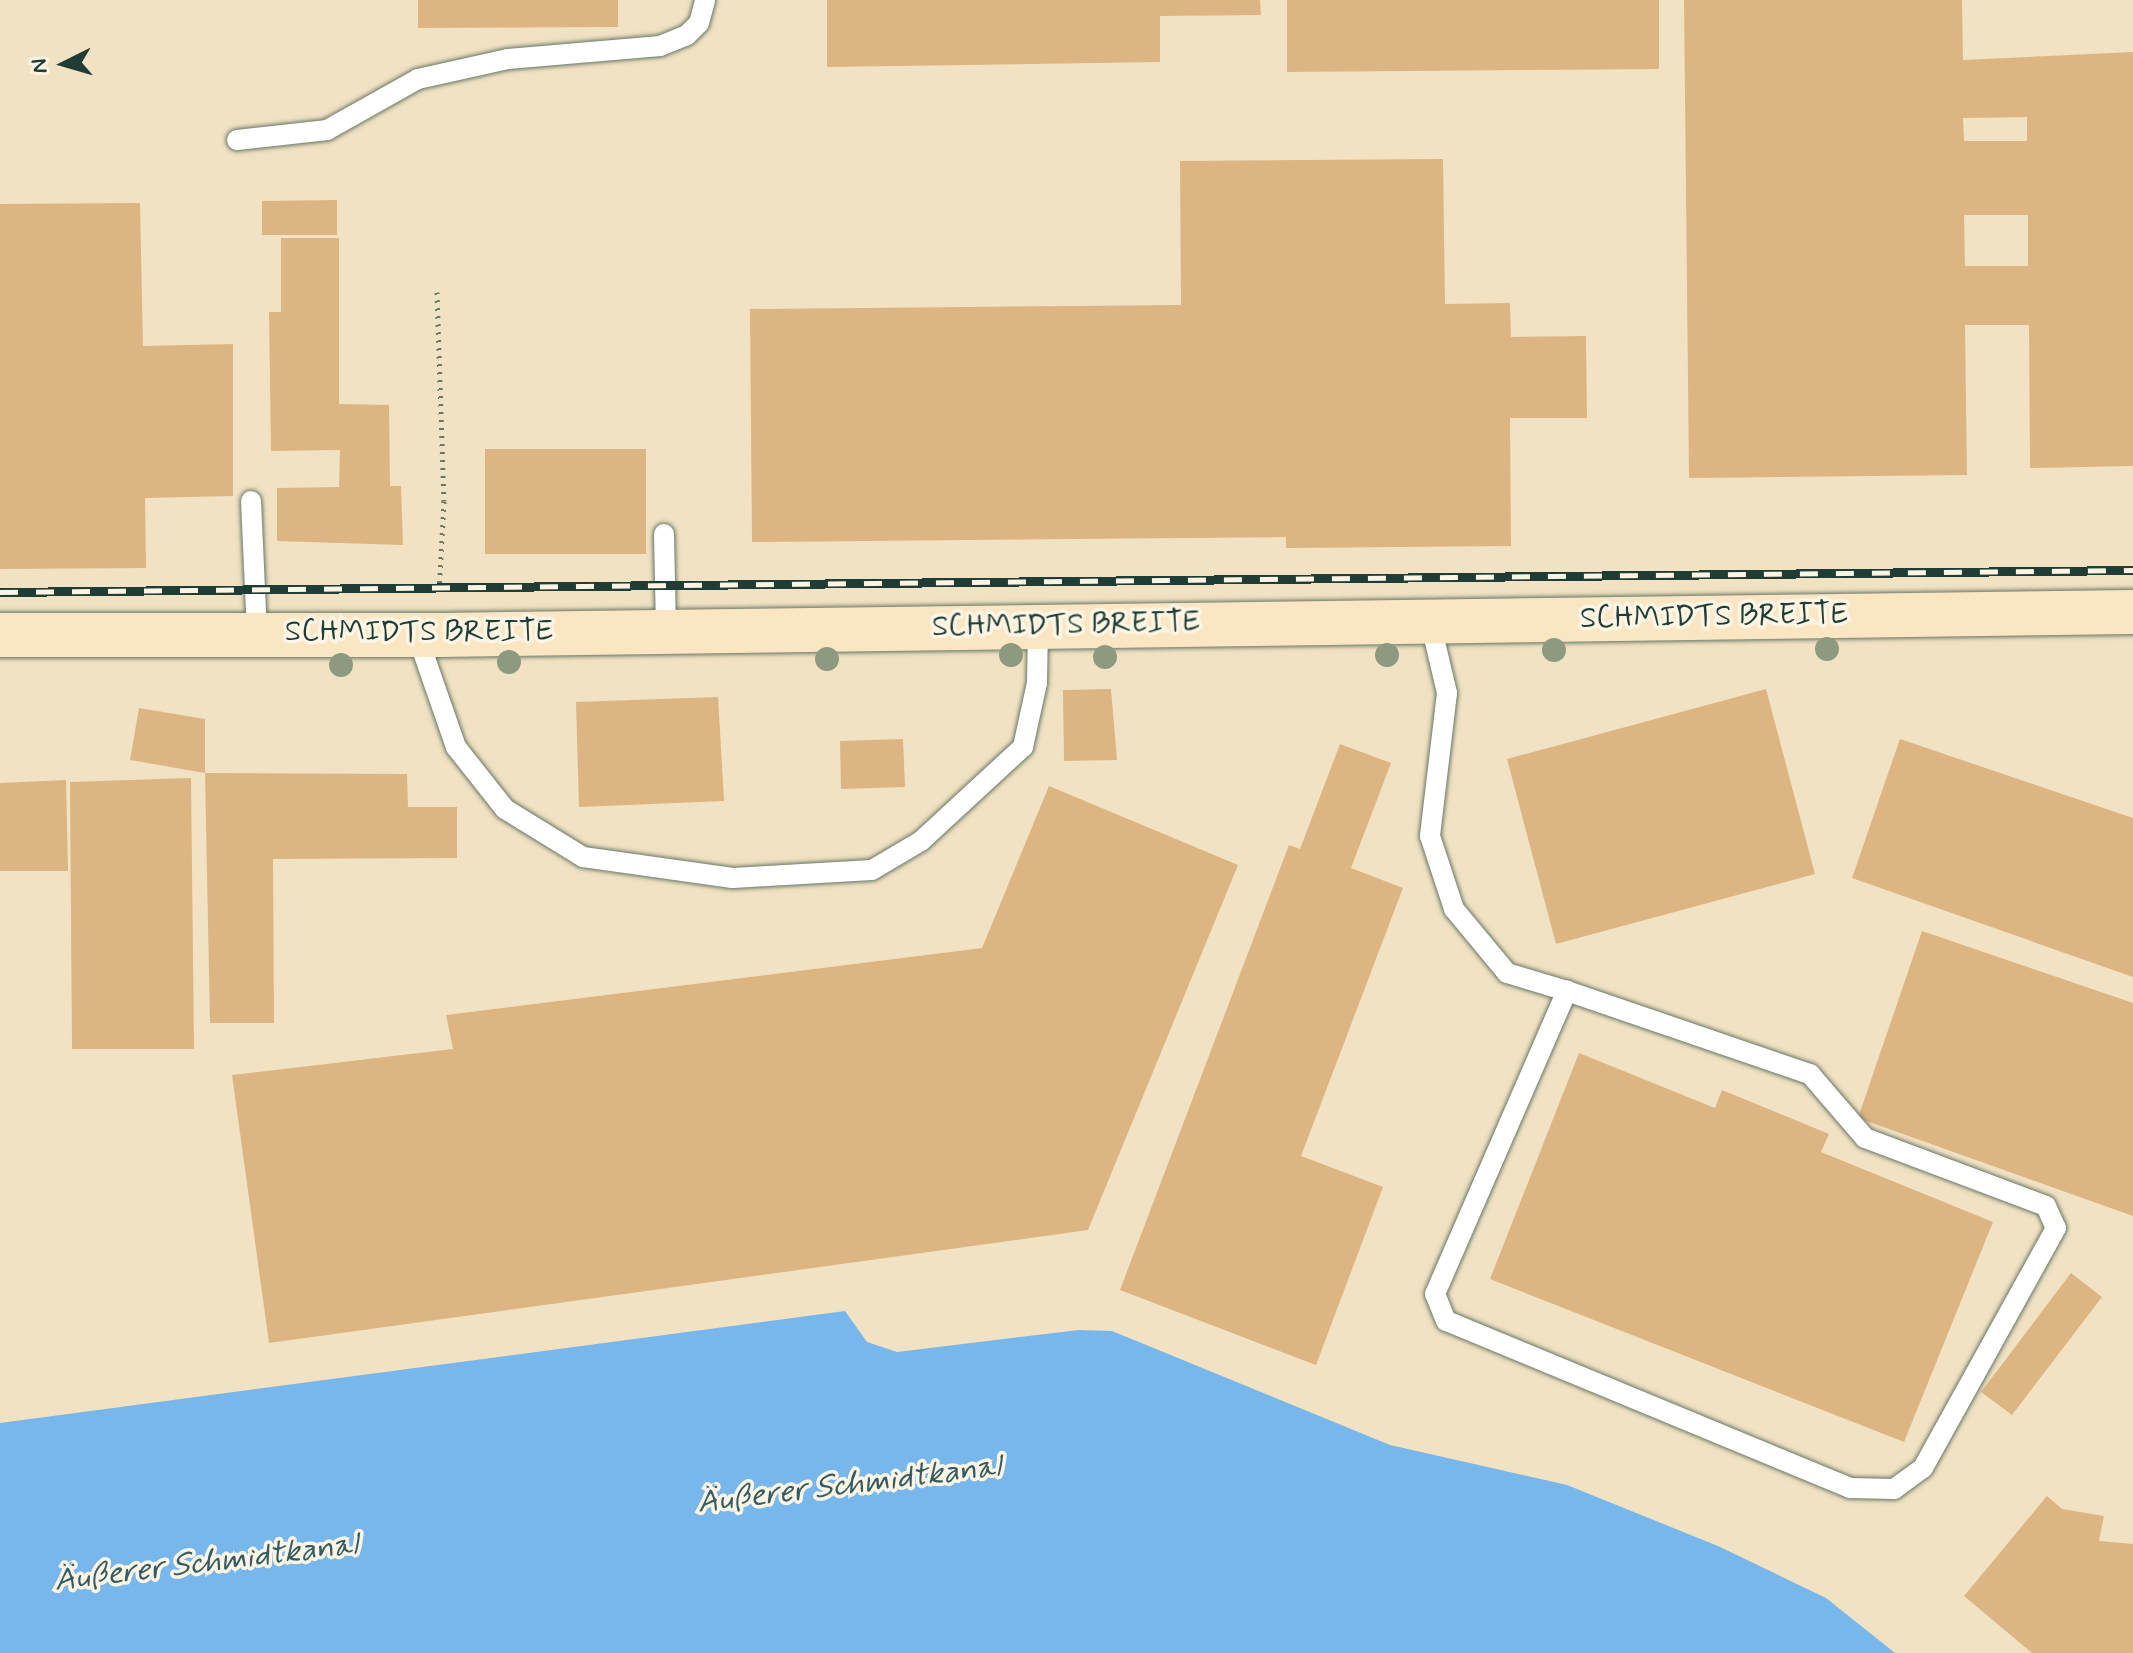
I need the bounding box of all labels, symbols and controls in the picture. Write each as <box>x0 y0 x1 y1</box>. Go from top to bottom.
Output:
north arrow <box>24 24 104 104</box>
text: N <box>26 58 55 75</box>
street label: SCHMIDTS BREITE <box>1580 597 1848 637</box>
street label: SCHMIDTS BREITE <box>932 605 1200 645</box>
street label: SCHMIDTS BREITE <box>285 614 553 650</box>
water label: Äußerer Schmidtkanal <box>695 1447 1003 1523</box>
water label: Äußerer Schmidtkanal <box>52 1525 360 1601</box>

